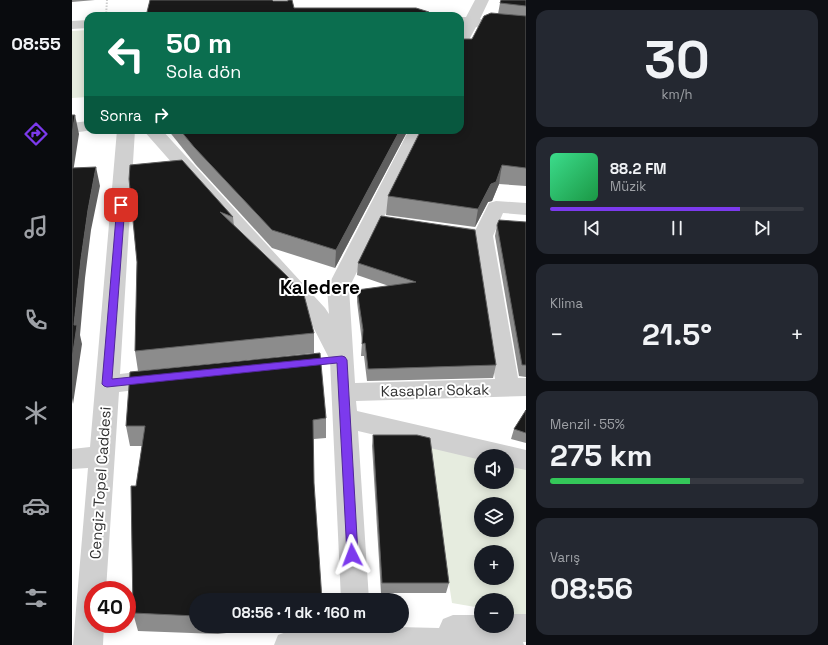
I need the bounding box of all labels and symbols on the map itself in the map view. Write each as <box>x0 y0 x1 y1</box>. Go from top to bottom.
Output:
pin <box>104 188 138 222</box>
district label: Kaledere <box>280 275 360 300</box>
street label: Kasaplar Sokak <box>380 380 490 400</box>
street label: Cengiz Topel Caddesi <box>85 406 115 560</box>
position arrow <box>331 534 373 576</box>
speed limit sign: 40 <box>84 581 136 633</box>

